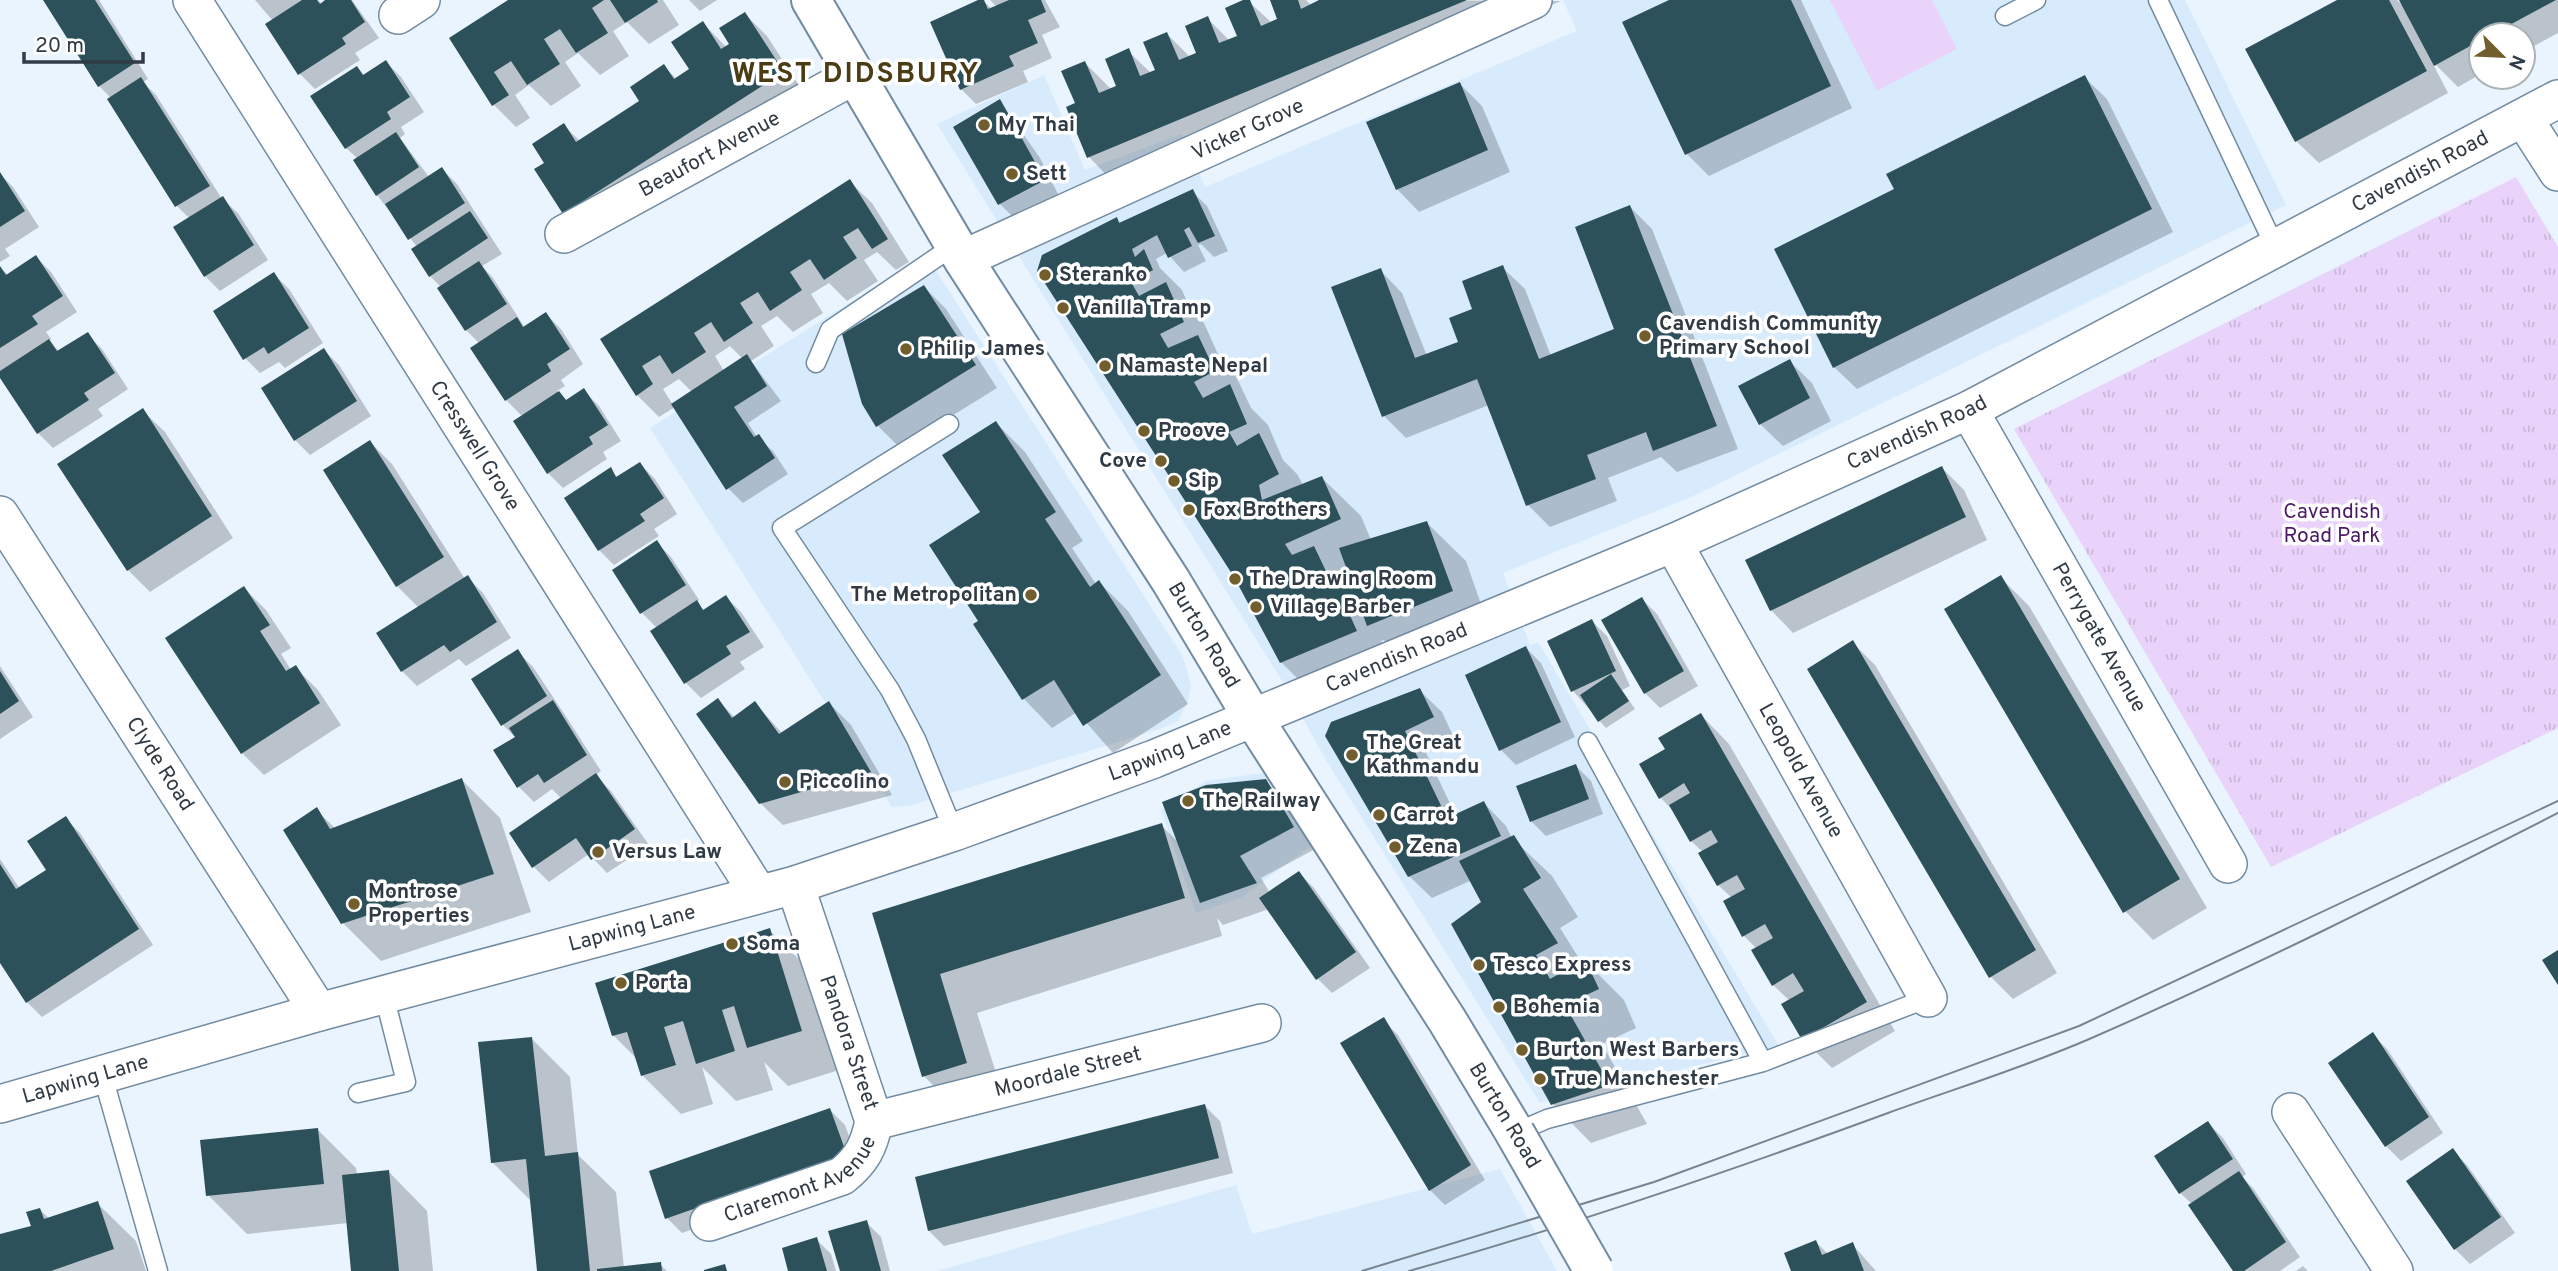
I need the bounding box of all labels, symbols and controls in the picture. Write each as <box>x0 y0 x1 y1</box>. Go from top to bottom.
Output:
scale bar <box>24 21 144 65</box>
north arrow <box>2467 21 2537 91</box>
text: 20 m <box>35 33 84 60</box>
text: N <box>2502 51 2529 73</box>
district label: WEST DIDSBURY <box>732 57 980 93</box>
street label: Vicker Grove <box>1188 92 1308 167</box>
street label: Beaufort Avenue <box>634 105 785 204</box>
place label: My Thai <box>998 112 1075 139</box>
marker: My Thai <box>976 117 992 133</box>
street label: Cavendish Road <box>2347 125 2493 219</box>
place label: Sett <box>1026 161 1067 188</box>
marker: Sett <box>1004 166 1020 182</box>
place label: Steranko <box>1059 262 1147 289</box>
marker: Steranko <box>1037 267 1053 283</box>
place label: Vanilla Tramp <box>1077 295 1211 322</box>
marker: Vanilla Tramp <box>1055 300 1071 316</box>
place label: Cavendish Community Primary School <box>1659 311 1878 362</box>
marker: Cavendish Community Primary School <box>1637 328 1653 344</box>
place label: Philip James <box>920 336 1045 363</box>
marker: Philip James <box>898 341 914 357</box>
place label: Namaste Nepal <box>1119 353 1268 380</box>
marker: Namaste Nepal <box>1097 358 1113 374</box>
street label: Cresswell Grove <box>423 376 526 516</box>
street label: Cavendish Road <box>1843 389 1992 477</box>
place label: Proove <box>1158 418 1226 445</box>
marker: Proove <box>1136 423 1152 439</box>
place label: Cove <box>1099 448 1147 475</box>
marker: Cove <box>1153 453 1169 469</box>
place label: Sip <box>1188 468 1219 495</box>
marker: Sip <box>1166 473 1182 489</box>
place label: Fox Brothers <box>1203 497 1328 524</box>
park label: Cavendish Road Park <box>2283 499 2381 550</box>
marker: Fox Brothers <box>1181 502 1197 518</box>
street label: Perrygate Avenue <box>2045 558 2152 717</box>
place label: The Drawing Room <box>1249 566 1434 593</box>
marker: The Drawing Room <box>1227 571 1243 587</box>
street label: Burton Road <box>1161 577 1246 693</box>
place label: The Metropolitan <box>850 582 1017 609</box>
marker: The Metropolitan <box>1023 587 1039 603</box>
place label: Village Barber <box>1270 594 1411 621</box>
marker: Village Barber <box>1248 599 1264 615</box>
street label: Cavendish Road <box>1322 616 1472 700</box>
street label: Leopold Avenue <box>1752 698 1849 843</box>
street label: Clyde Road <box>120 712 200 816</box>
street label: Lapwing Lane <box>1105 715 1236 788</box>
place label: The Great Kathmandu <box>1366 730 1479 781</box>
marker: The Great Kathmandu <box>1344 747 1360 763</box>
place label: Piccolino <box>799 769 889 796</box>
marker: Piccolino <box>777 774 793 790</box>
place label: The Railway <box>1202 788 1321 815</box>
marker: The Railway <box>1180 793 1196 809</box>
place label: Carrot <box>1393 802 1455 829</box>
marker: Carrot <box>1371 807 1387 823</box>
place label: Zena <box>1409 834 1458 861</box>
place label: Versus Law <box>612 839 722 866</box>
marker: Zena <box>1387 839 1403 855</box>
marker: Versus Law <box>590 844 606 860</box>
place label: Montrose Properties <box>368 879 470 930</box>
marker: Montrose Properties <box>346 896 362 912</box>
street label: Lapwing Lane <box>566 899 699 958</box>
place label: Soma <box>746 931 800 958</box>
marker: Soma <box>724 936 740 952</box>
place label: Tesco Express <box>1493 952 1632 979</box>
marker: Tesco Express <box>1471 957 1487 973</box>
place label: Porta <box>635 970 689 997</box>
street label: Pandora Street <box>812 972 884 1114</box>
marker: Porta <box>613 975 629 991</box>
place label: Bohemia <box>1513 994 1600 1021</box>
marker: Bohemia <box>1491 999 1507 1015</box>
place label: Burton West Barbers <box>1536 1037 1739 1064</box>
street label: Moordale Street <box>992 1040 1144 1104</box>
marker: Burton West Barbers <box>1514 1042 1530 1058</box>
street label: Lapwing Lane <box>19 1048 152 1110</box>
street label: Burton Road <box>1462 1058 1546 1174</box>
place label: True Manchester <box>1554 1066 1719 1093</box>
marker: True Manchester <box>1532 1071 1548 1087</box>
street label: Claremont Avenue <box>720 1132 883 1229</box>

